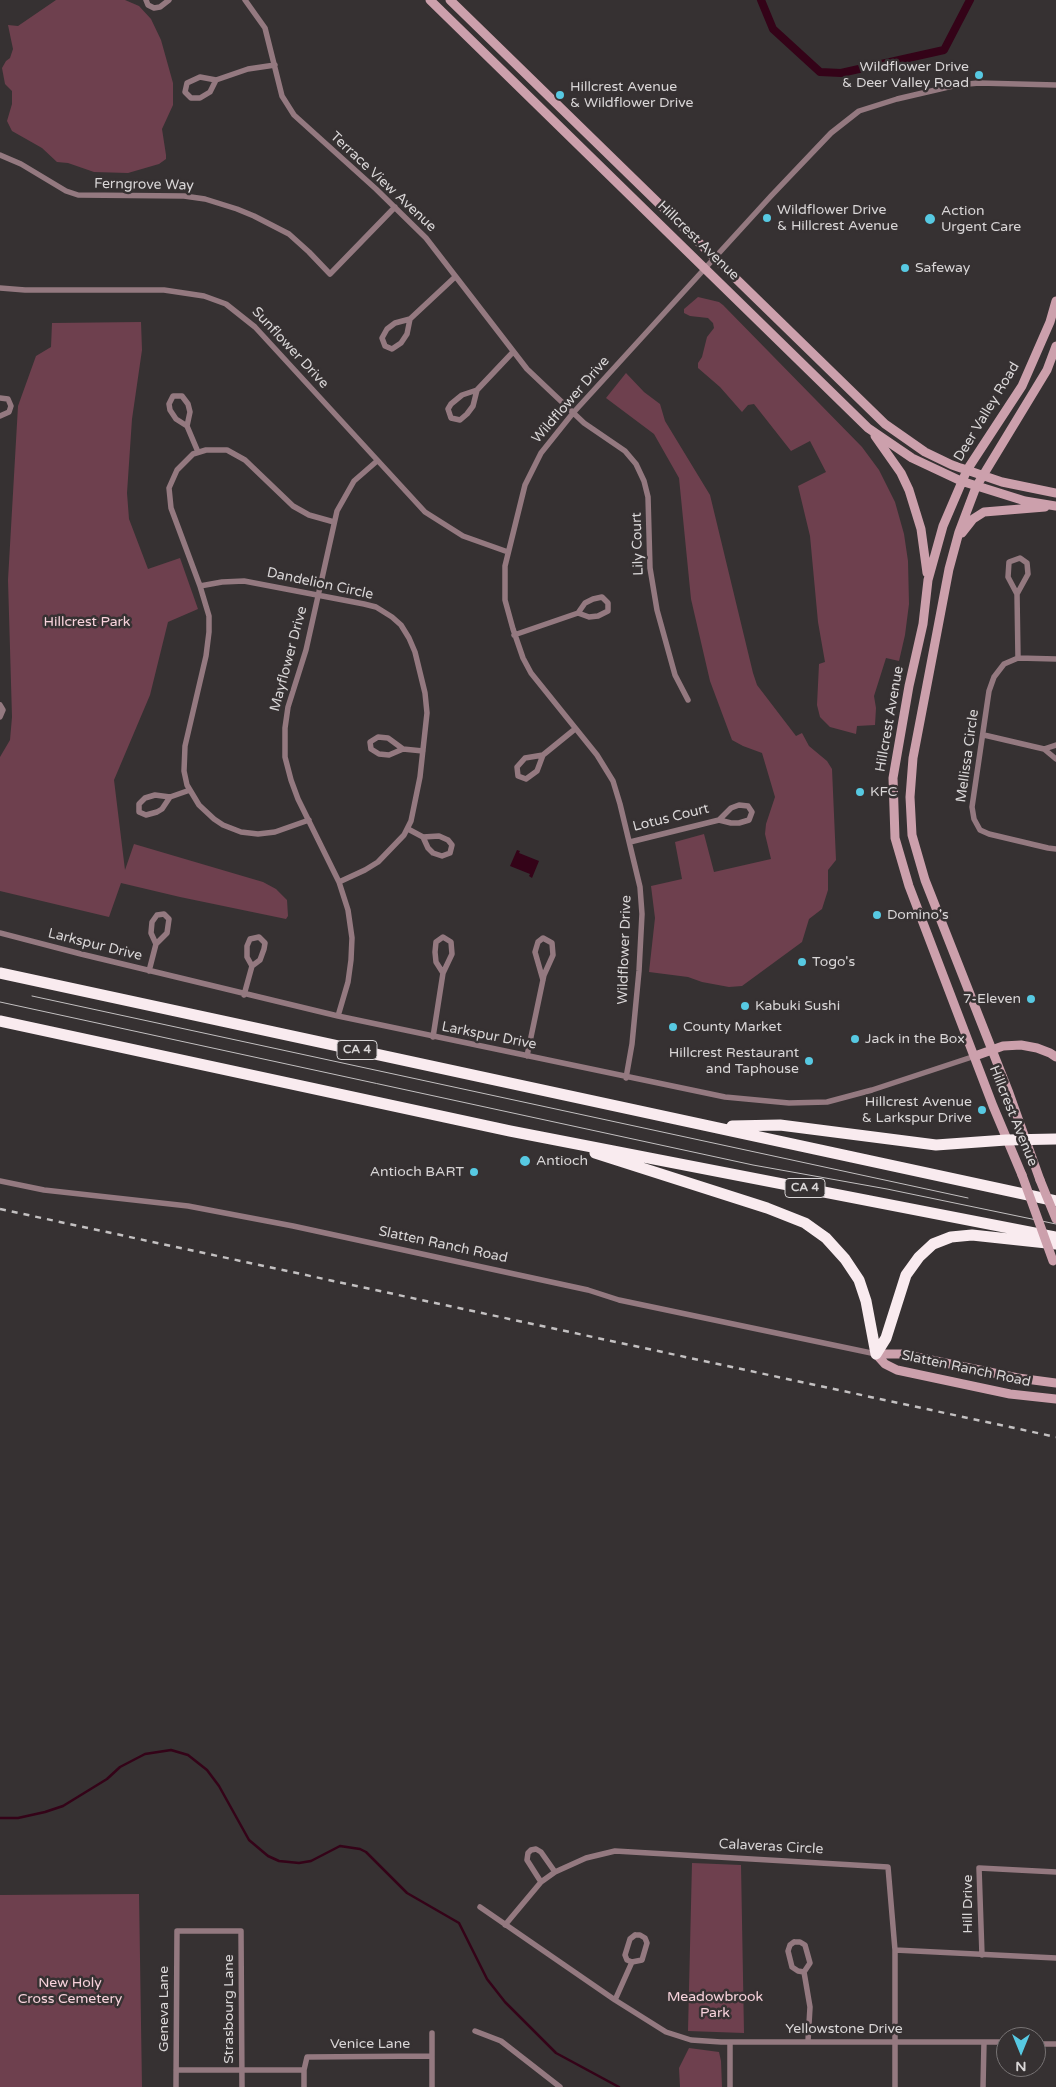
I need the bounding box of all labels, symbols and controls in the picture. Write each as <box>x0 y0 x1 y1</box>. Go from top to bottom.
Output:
place label: Wildflower Drive & Deer Valley Road <box>842 59 969 92</box>
marker: Wildflower Drive & Deer Valley Road <box>973 69 985 81</box>
place label: Hillcrest Avenue & Wildflower Drive <box>570 79 693 111</box>
marker: Hillcrest Avenue & Wildflower Drive <box>554 89 566 101</box>
street label: Terrace View Avenue <box>326 129 440 235</box>
street label: Ferngrove Way <box>94 176 194 194</box>
street label: Hillcrest Avenue <box>654 198 742 284</box>
place label: Wildflower Drive & Hillcrest Avenue <box>777 202 898 234</box>
place label: Action Urgent Care <box>941 203 1021 236</box>
marker: Wildflower Drive & Hillcrest Avenue <box>761 212 773 224</box>
marker: Action Urgent Care <box>923 212 937 226</box>
place label: Safeway <box>915 260 970 276</box>
marker: Safeway <box>899 262 911 274</box>
street label: Sunflower Drive <box>248 304 332 392</box>
street label: Wildflower Drive <box>529 353 613 447</box>
street label: Deer Valley Road <box>951 359 1023 465</box>
street label: Lily Court <box>628 512 648 576</box>
street label: Dandelion Circle <box>265 565 375 603</box>
street label: Mayflower Drive <box>267 604 311 714</box>
park label: Hillcrest Park <box>44 614 130 630</box>
street label: Hillcrest Avenue <box>872 665 908 773</box>
street label: Mellissa Circle <box>953 708 983 804</box>
place label: KFC <box>870 784 897 800</box>
marker: KFC <box>854 786 866 798</box>
street label: Lotus Court <box>631 800 711 836</box>
street label: Wildflower Drive <box>615 895 635 1005</box>
place label: Domino's <box>887 907 949 923</box>
marker: Domino's <box>871 909 883 921</box>
street label: Larkspur Drive <box>46 925 144 965</box>
place label: Togo's <box>812 954 855 970</box>
marker: Togo's <box>796 956 808 968</box>
place label: 7-Eleven <box>963 991 1021 1007</box>
marker: 7-Eleven <box>1025 993 1037 1005</box>
place label: Kabuki Sushi <box>755 998 840 1014</box>
marker: Kabuki Sushi <box>739 1000 751 1012</box>
street label: Larkspur Drive <box>440 1019 538 1053</box>
place label: County Market <box>683 1019 782 1035</box>
marker: County Market <box>667 1021 679 1033</box>
place label: Jack in the Box <box>865 1031 965 1047</box>
marker: Jack in the Box <box>849 1033 861 1045</box>
road number: CA 4 <box>337 1040 377 1060</box>
place label: Hillcrest Restaurant and Taphouse <box>669 1045 799 1078</box>
marker: Hillcrest Restaurant and Taphouse <box>803 1055 815 1067</box>
street label: Hillcrest Avenue <box>985 1063 1041 1169</box>
place label: Hillcrest Avenue & Larkspur Drive <box>862 1094 972 1126</box>
marker: Hillcrest Avenue & Larkspur Drive <box>976 1104 988 1116</box>
place label: Antioch <box>536 1153 588 1169</box>
marker: Antioch <box>518 1154 532 1168</box>
place label: Antioch BART <box>370 1164 464 1180</box>
marker: Antioch BART <box>468 1166 480 1178</box>
road number: CA 4 <box>785 1178 825 1198</box>
street label: Slatten Ranch Road <box>377 1223 509 1267</box>
street label: Slatten Ranch Road <box>900 1347 1032 1391</box>
street label: Calaveras Circle <box>718 1836 824 1858</box>
street label: Hill Drive <box>960 1874 976 1934</box>
street label: Strasbourg Lane <box>221 1954 237 2064</box>
street label: Geneva Lane <box>156 1966 172 2052</box>
park label: New Holy Cross Cemetery <box>18 1975 122 2008</box>
park label: Meadowbrook Park <box>667 1989 763 2021</box>
street label: Yellowstone Drive <box>785 2021 903 2037</box>
north arrow <box>996 2027 1046 2077</box>
street label: Venice Lane <box>330 2036 410 2052</box>
text: N <box>1015 2058 1027 2075</box>

